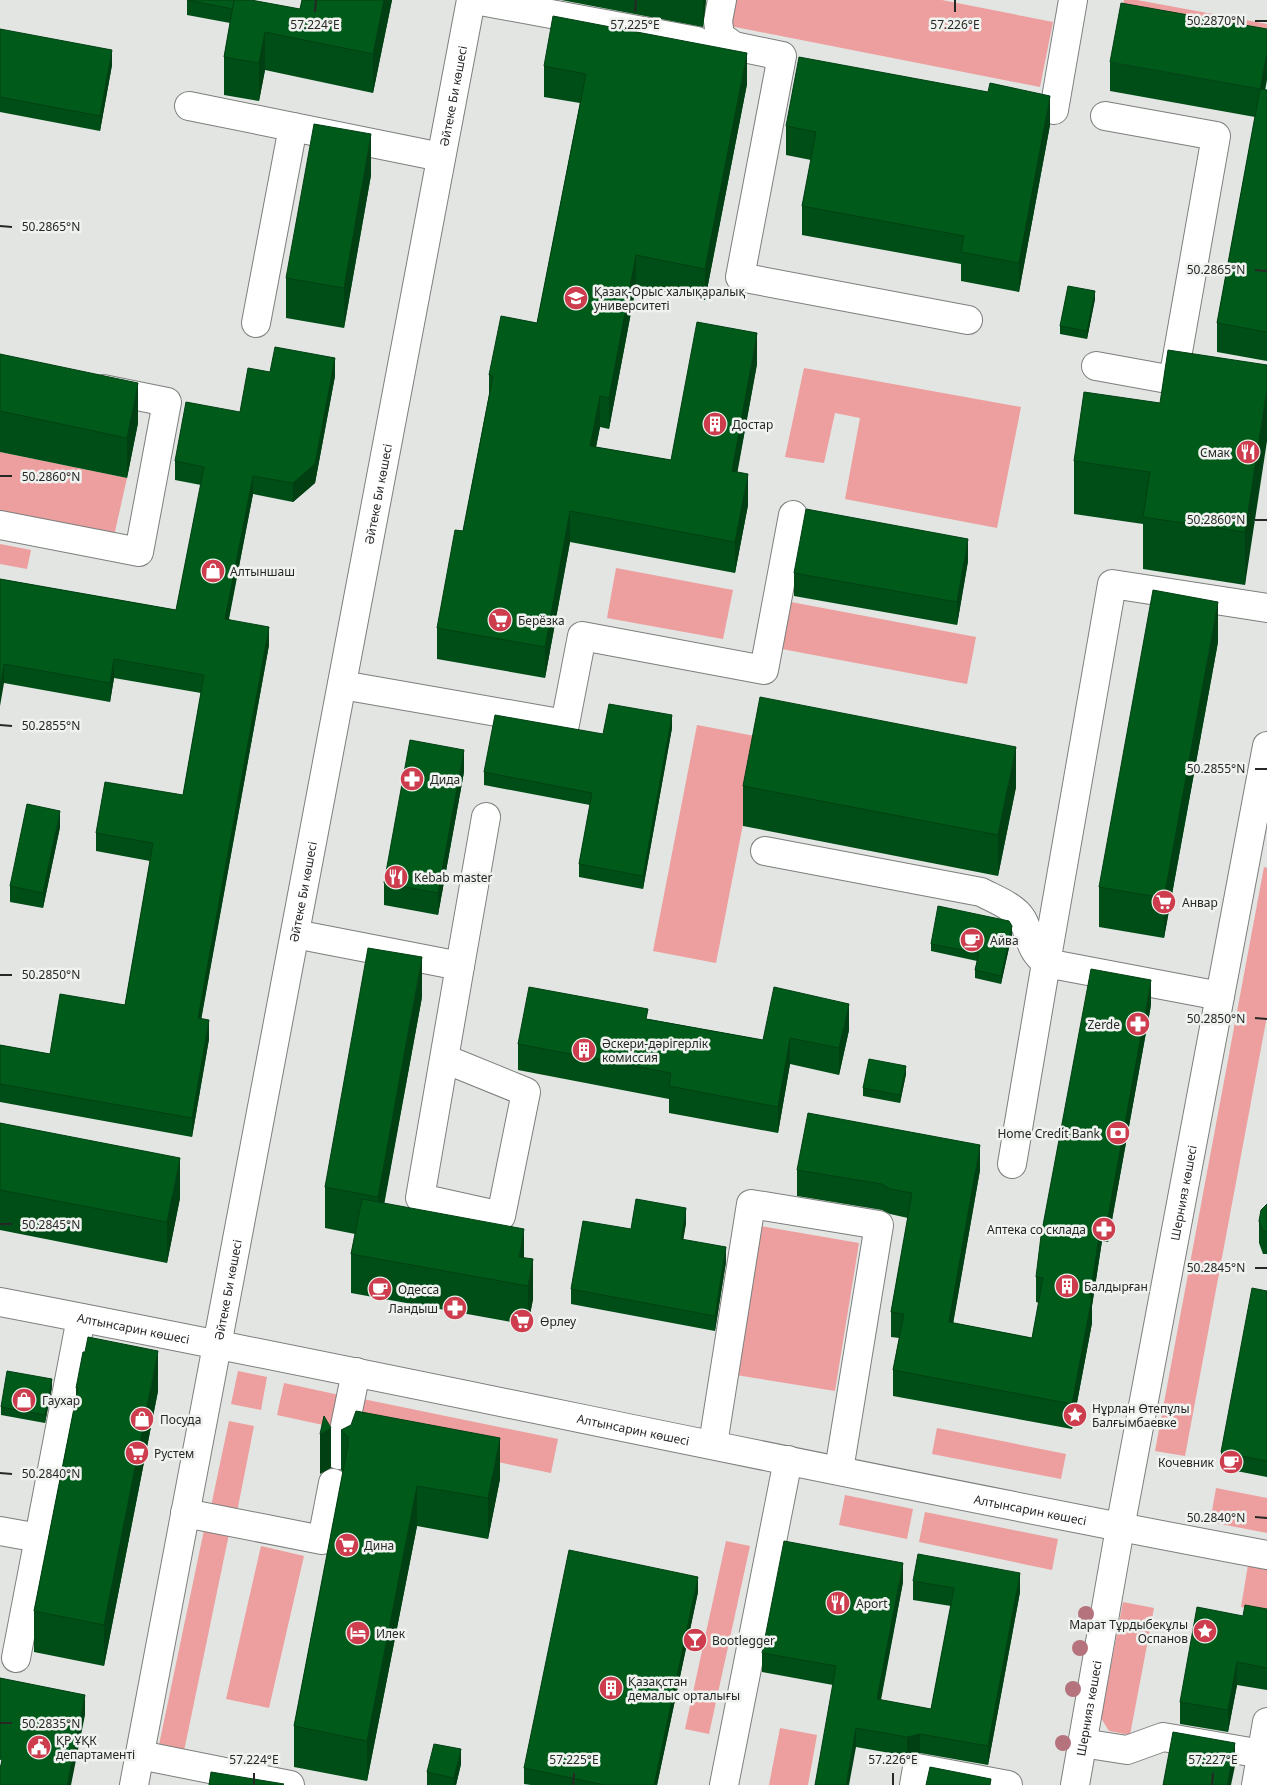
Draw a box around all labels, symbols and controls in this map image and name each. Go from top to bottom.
text: 50.2870°N [1187,12,1245,29]
text: 57.224°E [290,16,340,33]
text: 57.225°E [610,16,660,33]
text: 57.226°E [930,16,980,33]
street label: Әйтеке Би көшесі [435,44,471,148]
text: 50.2865°N [22,218,80,235]
text: 50.2865°N [1187,261,1245,278]
place label: Қазақ-Орыс халықаралық университеті [594,283,745,314]
school or university icon: Қазақ-Орыс халықаралық университеті [563,285,589,311]
building icon: Достар [702,411,728,437]
place label: Достар [732,416,773,433]
restaurant icon: Смак [1235,439,1261,465]
street label: Әйтеке Би көшесі [360,442,396,546]
place label: Смак [1200,444,1231,461]
text: 50.2860°N [22,468,80,485]
text: 50.2860°N [1187,511,1245,528]
shop icon: Алтыншаш [200,558,226,584]
place label: Алтыншаш [230,563,295,580]
supermarket icon: Берёзка [487,607,513,633]
place label: Берёзка [518,612,565,629]
text: 50.2855°N [22,717,80,734]
text: 50.2855°N [1187,760,1245,777]
pharmacy icon: Дида [399,766,425,792]
place label: Дида [430,771,460,788]
street label: Әйтеке Би көшесі [285,840,320,944]
restaurant icon: Kebab master [383,864,409,890]
place label: Kebab master [414,869,493,886]
supermarket icon: Анвар [1151,889,1177,915]
place label: Анвар [1182,894,1218,911]
cafe icon: Айва [959,927,985,953]
place label: Айва [990,932,1019,949]
text: 50.2850°N [22,966,80,983]
text: 50.2850°N [1187,1010,1245,1027]
pharmacy icon: Zerde [1125,1011,1151,1037]
place label: Zerde [1088,1016,1120,1033]
place label: Әскери-дәрігерлік комиссия [602,1035,709,1066]
building icon: Әскери-дәрігерлік комиссия [571,1037,597,1063]
bank icon: Home Credit Bank [1105,1120,1131,1146]
place label: Home Credit Bank [997,1125,1101,1142]
street label: Шернияз көшесі [1166,1144,1200,1242]
text: 50.2845°N [22,1216,80,1233]
pharmacy icon: Аптека со склада [1091,1216,1117,1242]
place label: Аптека со склада [987,1221,1086,1238]
street label: Әйтеке Би көшесі [210,1238,245,1341]
text: 50.2845°N [1187,1259,1245,1276]
building icon: Балдырған [1054,1273,1080,1299]
cafe icon: Одесса [367,1276,393,1302]
place label: Балдырған [1084,1278,1148,1295]
place label: Одесса [398,1281,439,1298]
pharmacy icon: Ландыш [442,1295,468,1321]
place label: Ландыш [388,1300,438,1317]
supermarket icon: Өрлеу [509,1308,535,1334]
street label: Алтынсарин көшесі [76,1309,191,1347]
place label: Өрлеу [540,1313,577,1330]
shop icon: Гаухар [11,1387,37,1413]
place label: Гаухар [42,1392,80,1409]
place label: Нұрлан Өтепұлы Балғымбаевке [1092,1400,1190,1431]
place icon: Нұрлан Өтепұлы Балғымбаевке [1062,1402,1088,1428]
shop icon: Посуда [129,1406,155,1432]
street label: Алтынсарин көшесі [576,1409,691,1449]
place label: Посуда [160,1411,201,1428]
supermarket icon: Рустем [124,1440,150,1466]
place label: Рустем [154,1445,194,1462]
cafe icon: Кочевник [1218,1449,1244,1475]
place label: Кочевник [1158,1454,1215,1471]
text: 50.2840°N [22,1465,80,1482]
street label: Алтынсарин көшесі [973,1490,1088,1529]
text: 50.2840°N [1187,1509,1245,1526]
supermarket icon: Дина [334,1532,360,1558]
place label: Дина [364,1537,394,1554]
restaurant icon: Aport [825,1590,851,1616]
place label: Aport [856,1595,888,1612]
place label: Марат Тұрдыбекұлы Оспанов [1069,1616,1188,1647]
place icon: Марат Тұрдыбекұлы Оспанов [1192,1618,1218,1644]
hotel icon: Илек [345,1620,371,1646]
place label: Илек [376,1625,406,1642]
bar icon: Bootlegger [682,1627,708,1653]
place label: Bootlegger [712,1632,775,1649]
street label: Шернияз көшесі [1072,1659,1105,1757]
place label: Қазақстан демалыс орталығы [628,1673,740,1704]
building icon: Қазақстан демалыс орталығы [598,1675,624,1701]
text: 50.2835°N [22,1715,80,1732]
place label: ҚР ҰҚК департаменті [56,1732,135,1763]
public building icon: ҚР ҰҚК департаменті [26,1734,52,1760]
text: 57.224°E [229,1751,279,1768]
text: 57.225°E [549,1751,599,1768]
text: 57.226°E [868,1751,918,1768]
text: 57.227°E [1188,1751,1238,1768]

